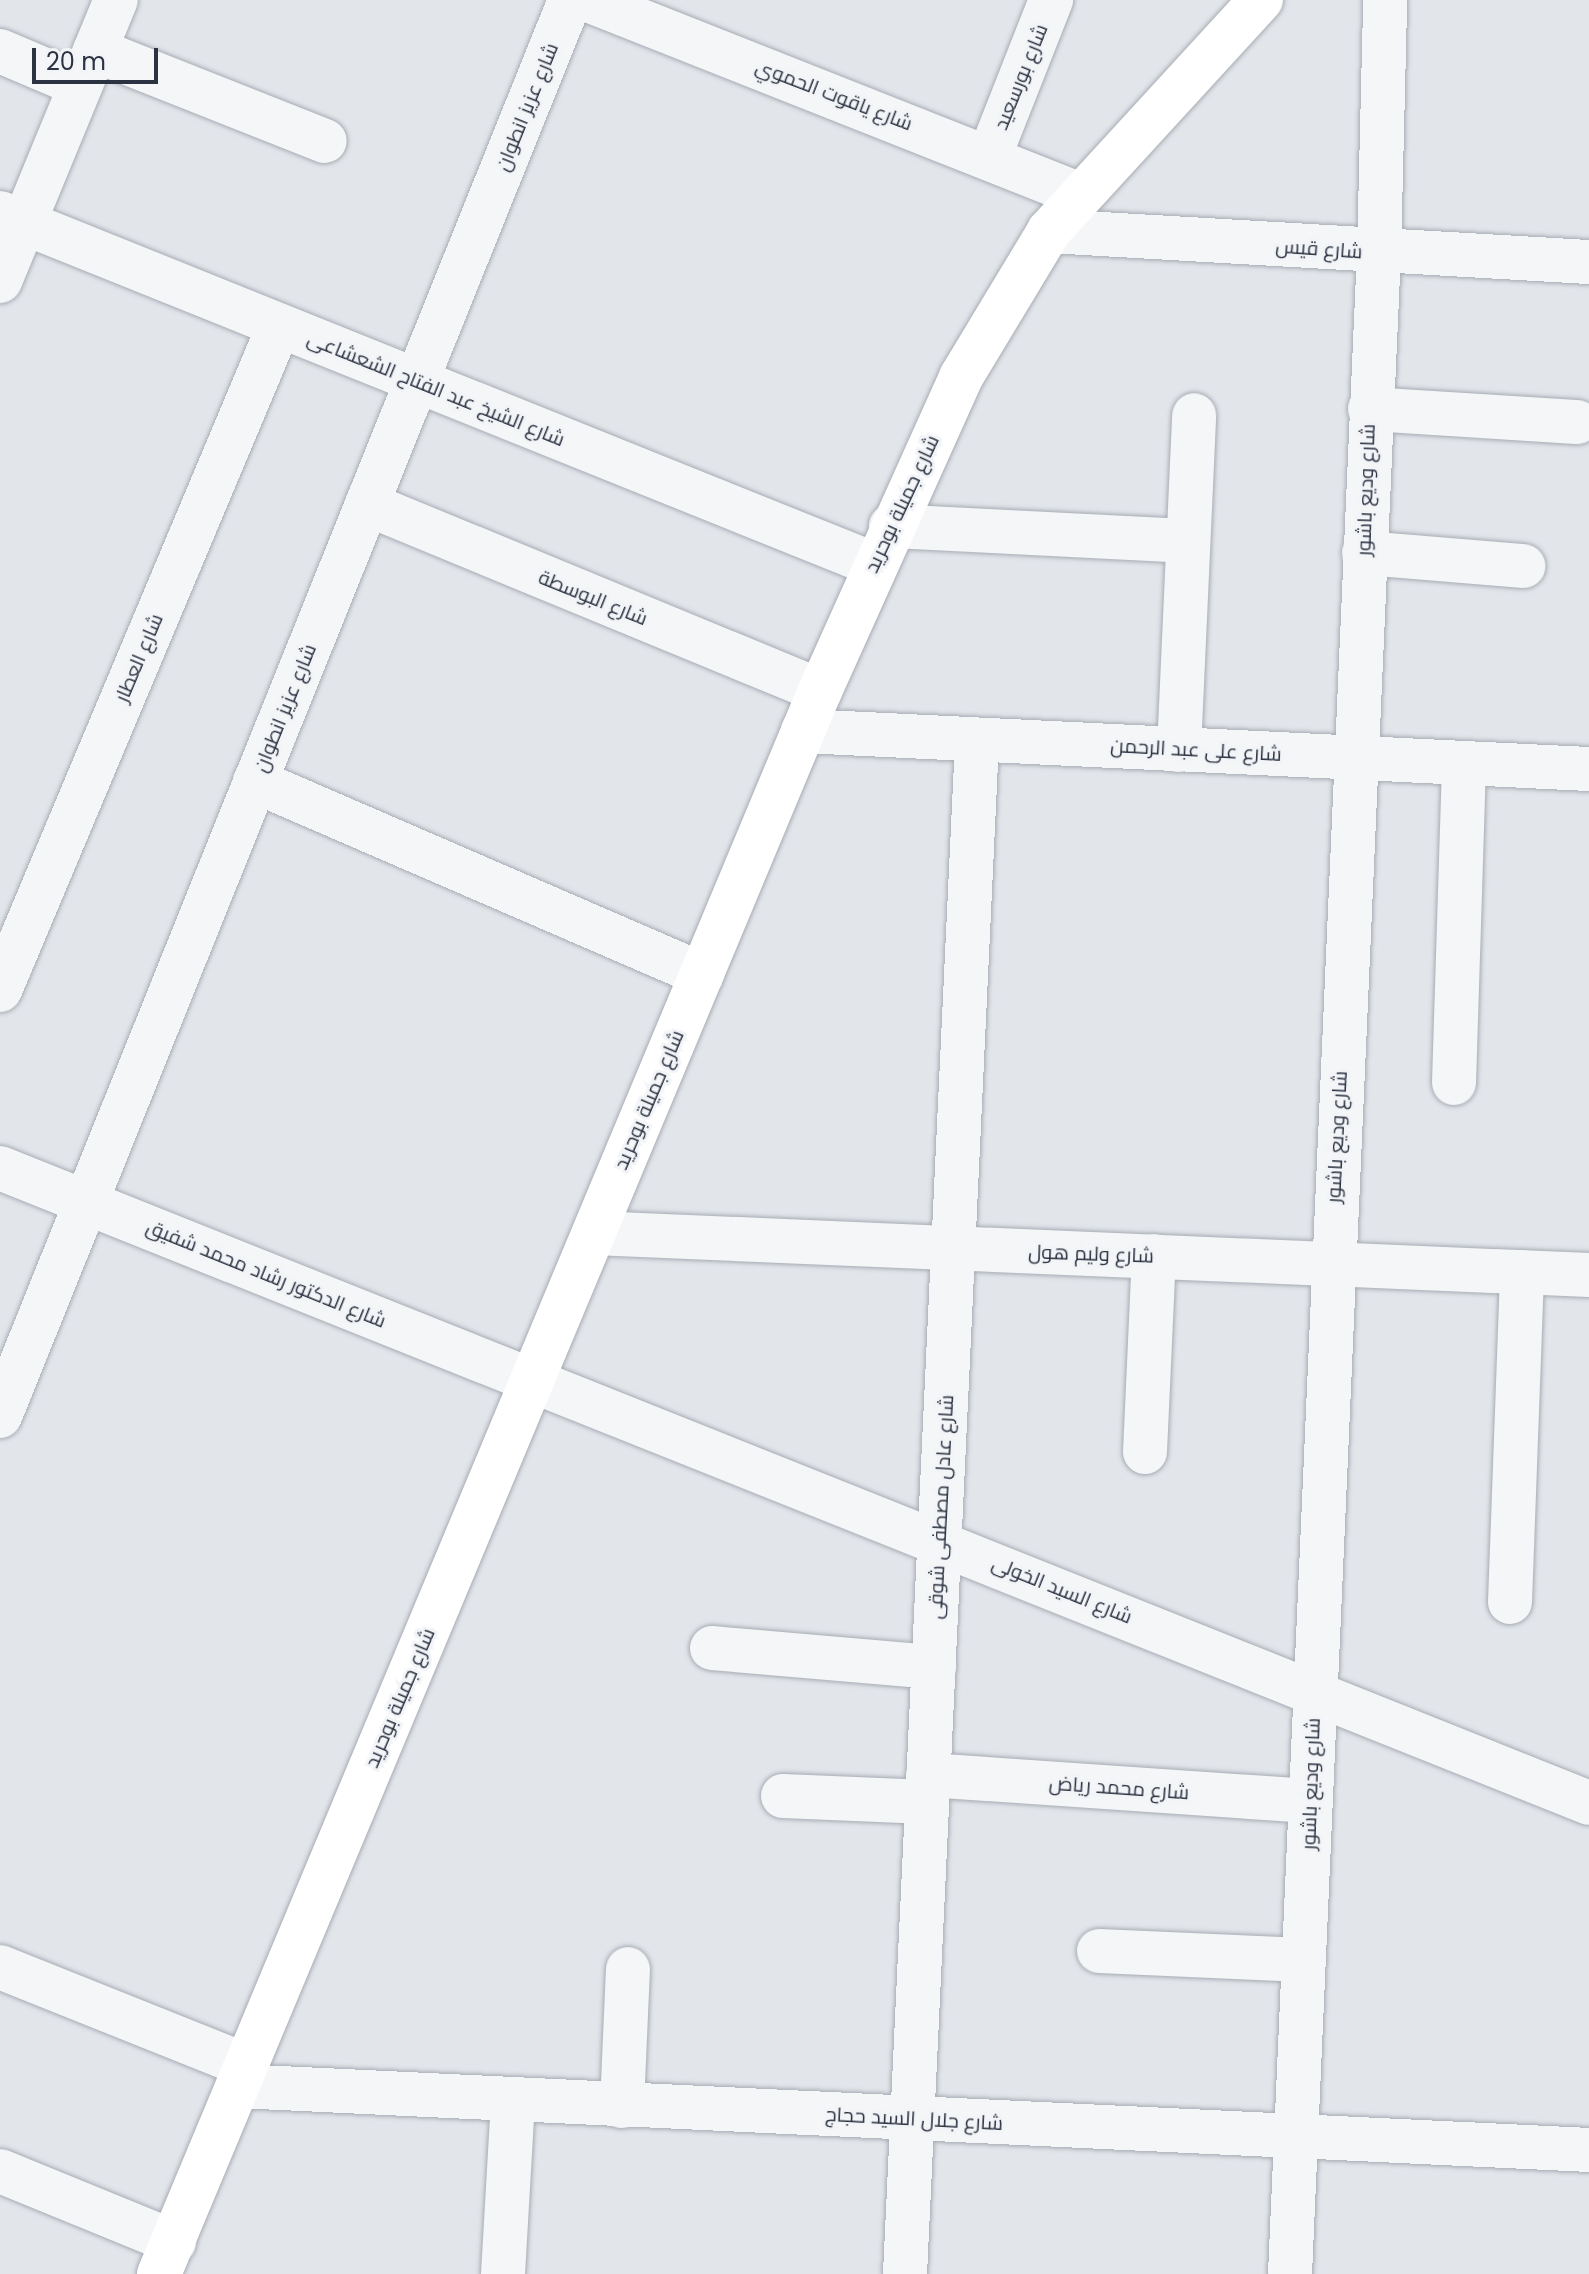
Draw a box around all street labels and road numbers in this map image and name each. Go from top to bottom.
street label: شارع بورسعيد [989,21,1053,133]
street label: شارع عزيز انطوان [490,39,564,175]
street label: شارع ياقوت الحموي [752,54,916,136]
street label: شارع قيس [1275,234,1363,264]
street label: شارع الشيخ عبد الفتاح الشعشاعى [304,326,568,452]
street label: شارع وديع باشور [1352,423,1380,557]
street label: شارع جميلة بوحريد [860,431,944,577]
street label: شارع البوسطة [535,565,651,631]
street label: شارع العطار [110,610,168,706]
street label: شارع عزيز انطوان [248,640,322,776]
street label: شارع على عبد الرحمن [1110,734,1282,766]
street label: شارع جميلة بوحريد [609,1027,689,1173]
street label: شارع وديع باشور [1322,1070,1352,1204]
street label: شارع الدكتور رشاد محمد شفيق [143,1215,389,1333]
street label: شارع وليم هول [1028,1240,1154,1268]
street label: شارع عادل مصطفى شوقى [923,1394,959,1620]
street label: شارع السيد الخولى [988,1551,1136,1629]
street label: شارع جميلة بوحريد [360,1625,440,1771]
street label: شارع وديع باشور [1297,1717,1325,1851]
street label: شارع محمد رياض [1048,1771,1190,1805]
street label: شارع جلال السيد حجاج [825,2102,1003,2136]

